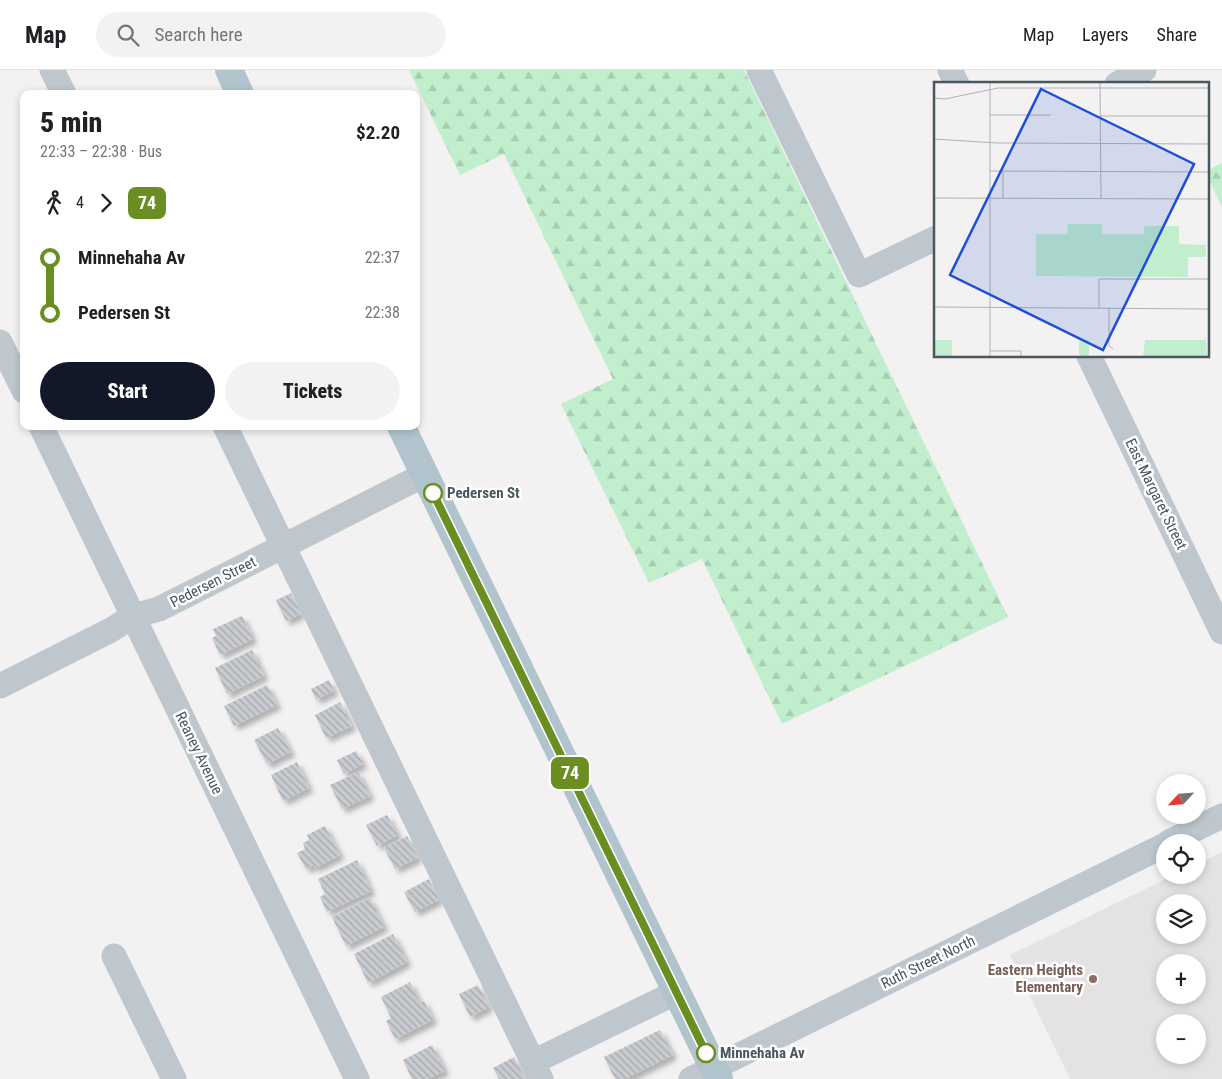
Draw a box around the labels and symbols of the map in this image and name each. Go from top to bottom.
inset map [934,82,1210,358]
street label: East Margaret Street [1121,436,1191,552]
marker: Pedersen St [423,483,443,503]
place label: Pedersen St [447,484,520,502]
street label: Pedersen Street [167,553,259,611]
street label: Reaney Avenue [171,709,227,797]
line badge: 74 [548,757,592,789]
north arrow [1156,774,1206,824]
street label: Ruth Street North [878,931,978,993]
place label: Eastern Heights Elementary [988,961,1083,996]
marker: Eastern Heights Elementary [1087,973,1099,985]
marker: Minnehaha Av [696,1043,716,1063]
place label: Minnehaha Av [720,1044,805,1062]

